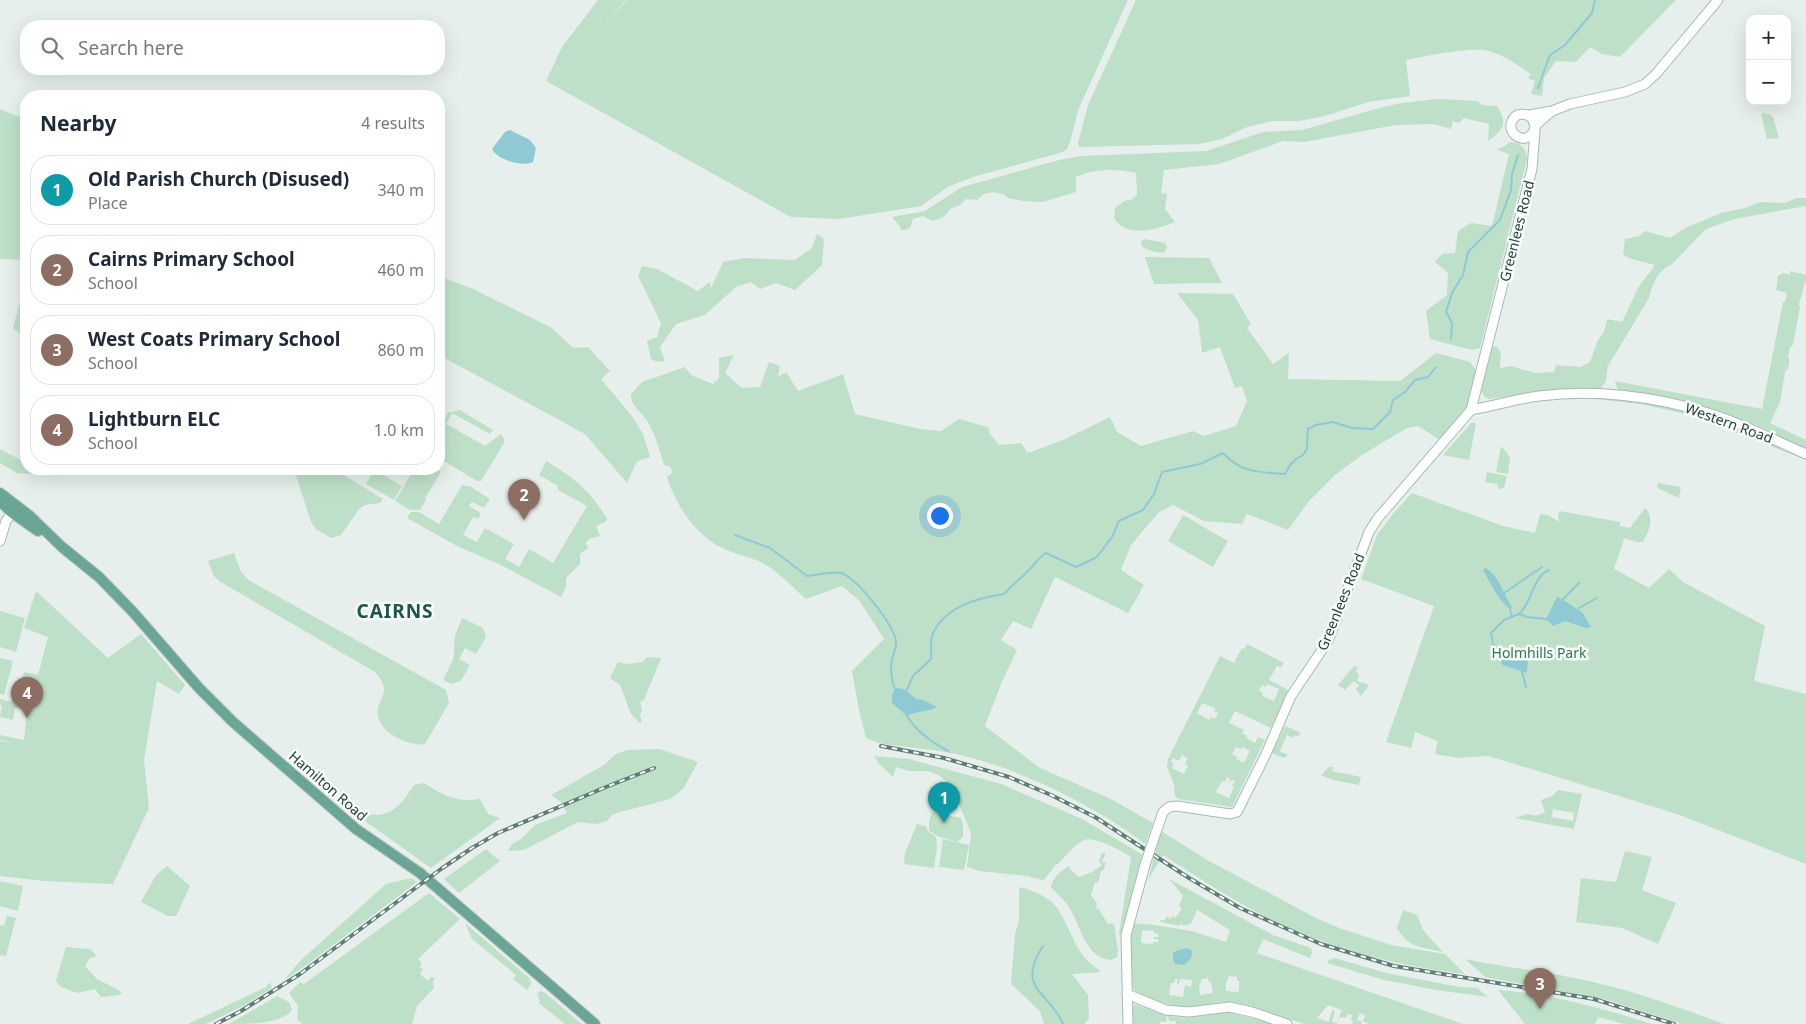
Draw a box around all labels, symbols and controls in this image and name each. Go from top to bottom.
map controls [1746,15,1791,105]
button: + [1746,15,1791,60]
search box [20,20,445,75]
icon: search [38,34,66,62]
text: Search here [78,35,184,61]
button: − [1746,60,1791,105]
text: Nearby [40,109,116,137]
text: 4 results [361,112,425,134]
text: Old Parish Church (Disused) [88,166,349,192]
street label: Greenlees Road [1495,178,1538,283]
text: 1 [52,179,62,201]
text: 340 m [377,179,424,201]
text: Place [88,192,128,214]
text: Cairns Primary School [88,246,295,272]
text: 2 [52,259,62,281]
text: 460 m [377,259,424,281]
text: School [88,272,138,294]
text: West Coats Primary School [88,326,340,352]
text: 3 [52,339,62,361]
text: 860 m [377,339,424,361]
text: School [88,352,138,374]
street label: Western Road [1683,398,1776,447]
text: Lightburn ELC [88,406,220,432]
text: 4 [52,419,62,441]
text: 1.0 km [374,419,424,441]
text: School [88,432,138,454]
pin: 2 [508,479,540,520]
your location [927,503,953,529]
street label: Greenlees Road [1312,550,1369,653]
district label: CAIRNS [356,598,434,624]
park label: Holmhills Park [1492,643,1587,662]
pin: 4 [11,677,43,718]
street label: Hamilton Road [285,746,372,825]
pin: 1 [928,782,960,823]
pin: 3 [1524,968,1556,1009]

